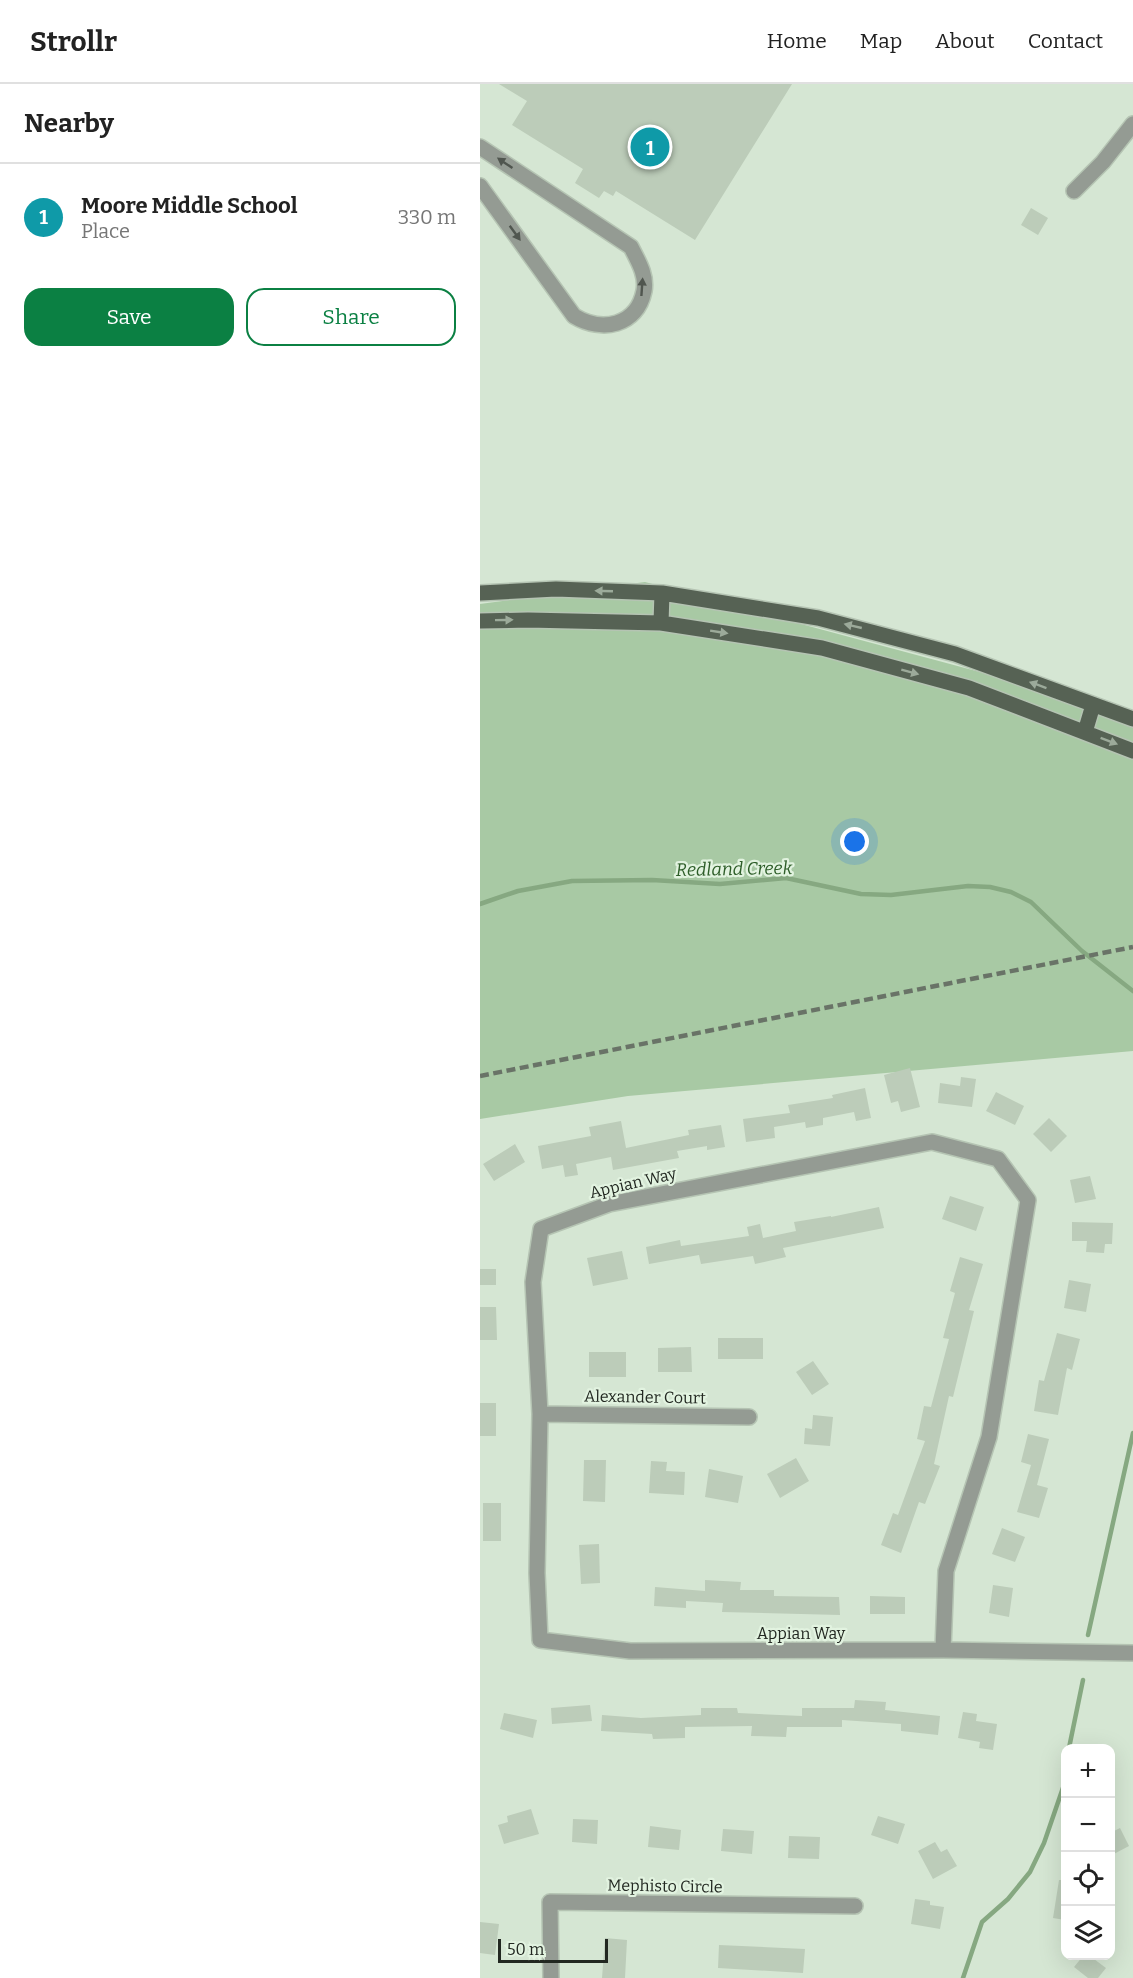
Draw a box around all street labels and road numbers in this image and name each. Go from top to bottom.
street label: Appian Way [588,1164,679,1202]
street label: Alexander Court [584,1386,706,1408]
street label: Appian Way [757,1624,846,1643]
street label: Mephisto Circle [607,1875,723,1897]

